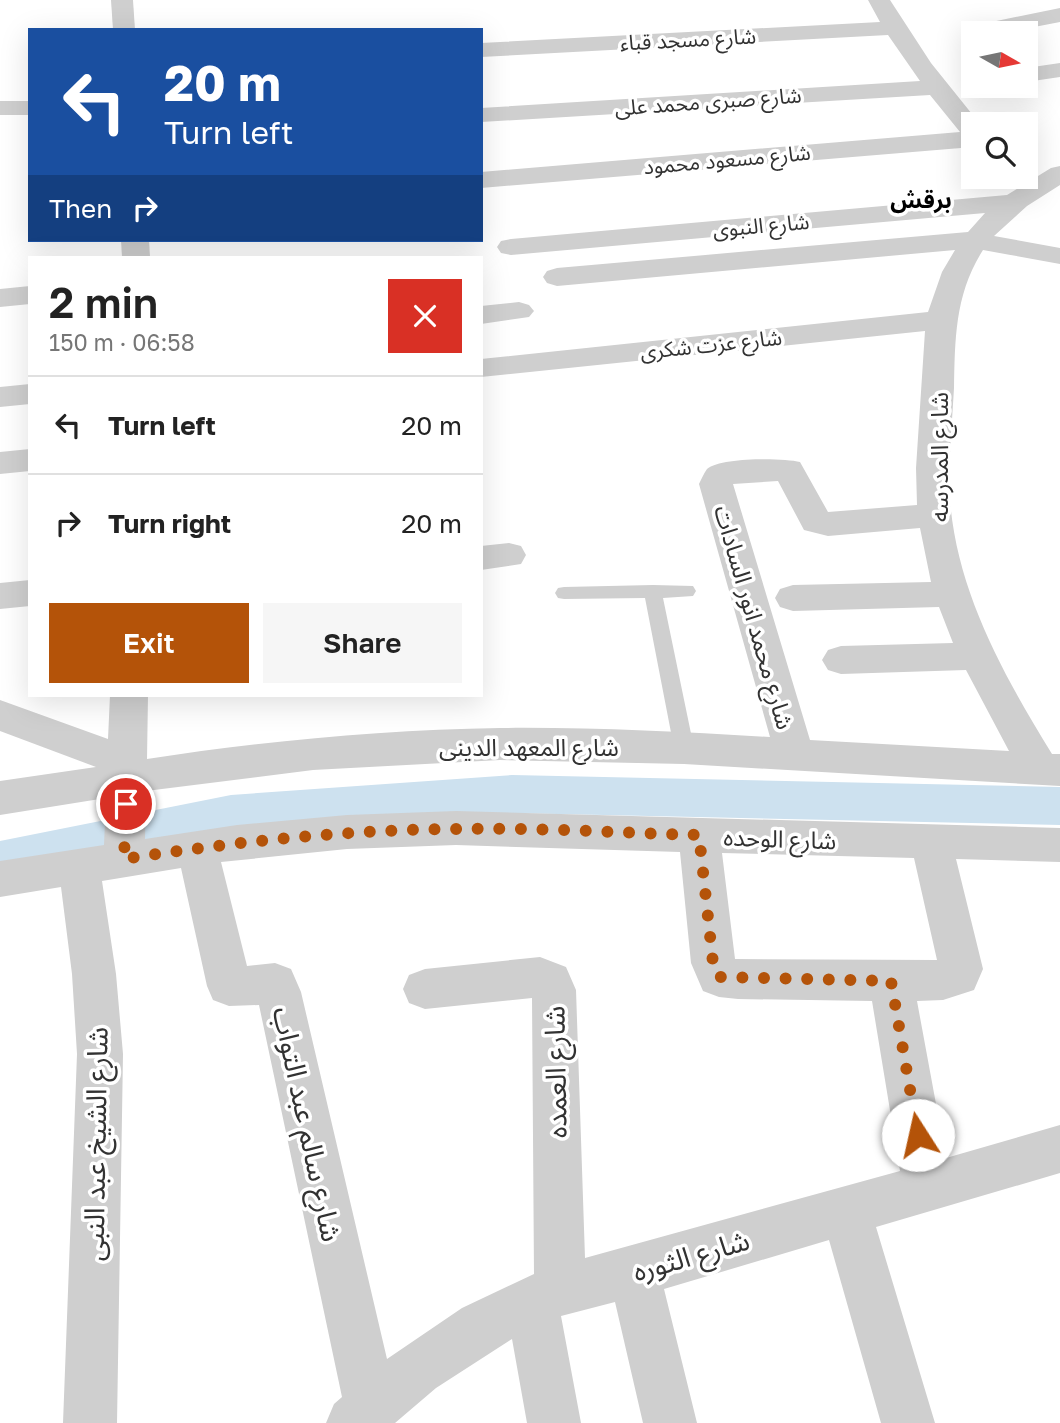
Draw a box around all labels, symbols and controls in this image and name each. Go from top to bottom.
north arrow [961,21,1038,98]
map controls [961,21,1038,189]
street label: شارع مسجد قباء [619,22,757,59]
text: 20 m [164,53,281,112]
icon: left [49,56,140,147]
street label: شارع صبرى محمد على [614,82,802,123]
button: search [961,112,1038,189]
text: Turn left [164,113,293,151]
street label: شارع مسعود محمود [642,139,812,182]
district label: برقش [890,185,952,214]
icon: right [126,189,164,227]
text: Then [49,193,112,224]
street label: شارع النبوى [712,208,811,245]
text: 2 min [49,277,158,327]
button: close [388,279,462,353]
street label: شارع عزت شكرى [639,324,784,367]
text: 150 m · 06:58 [49,328,195,356]
street label: شارع المدرسه [924,392,957,522]
icon: left [49,406,87,444]
text: Turn left [108,410,216,441]
text: 20 m [401,410,462,441]
street label: شارع محمد انور السادات [705,502,801,734]
icon: right [49,504,87,542]
text: Turn right [108,508,231,539]
text: 20 m [401,508,462,539]
button: Exit [49,603,249,683]
button: Share [263,603,462,683]
street label: شارع المعهد الدينى [439,732,619,765]
pin [96,774,156,834]
icon: arrive [107,785,145,823]
street label: شارع الوحده [723,822,837,858]
street label: شارع سالم عبد التواب [261,1004,349,1246]
street label: شارع العمده [537,1005,578,1139]
street label: شارع الشيخ عبد النبى [76,1027,119,1261]
position arrow [881,1098,955,1172]
street label: شارع الثوره [629,1223,754,1292]

